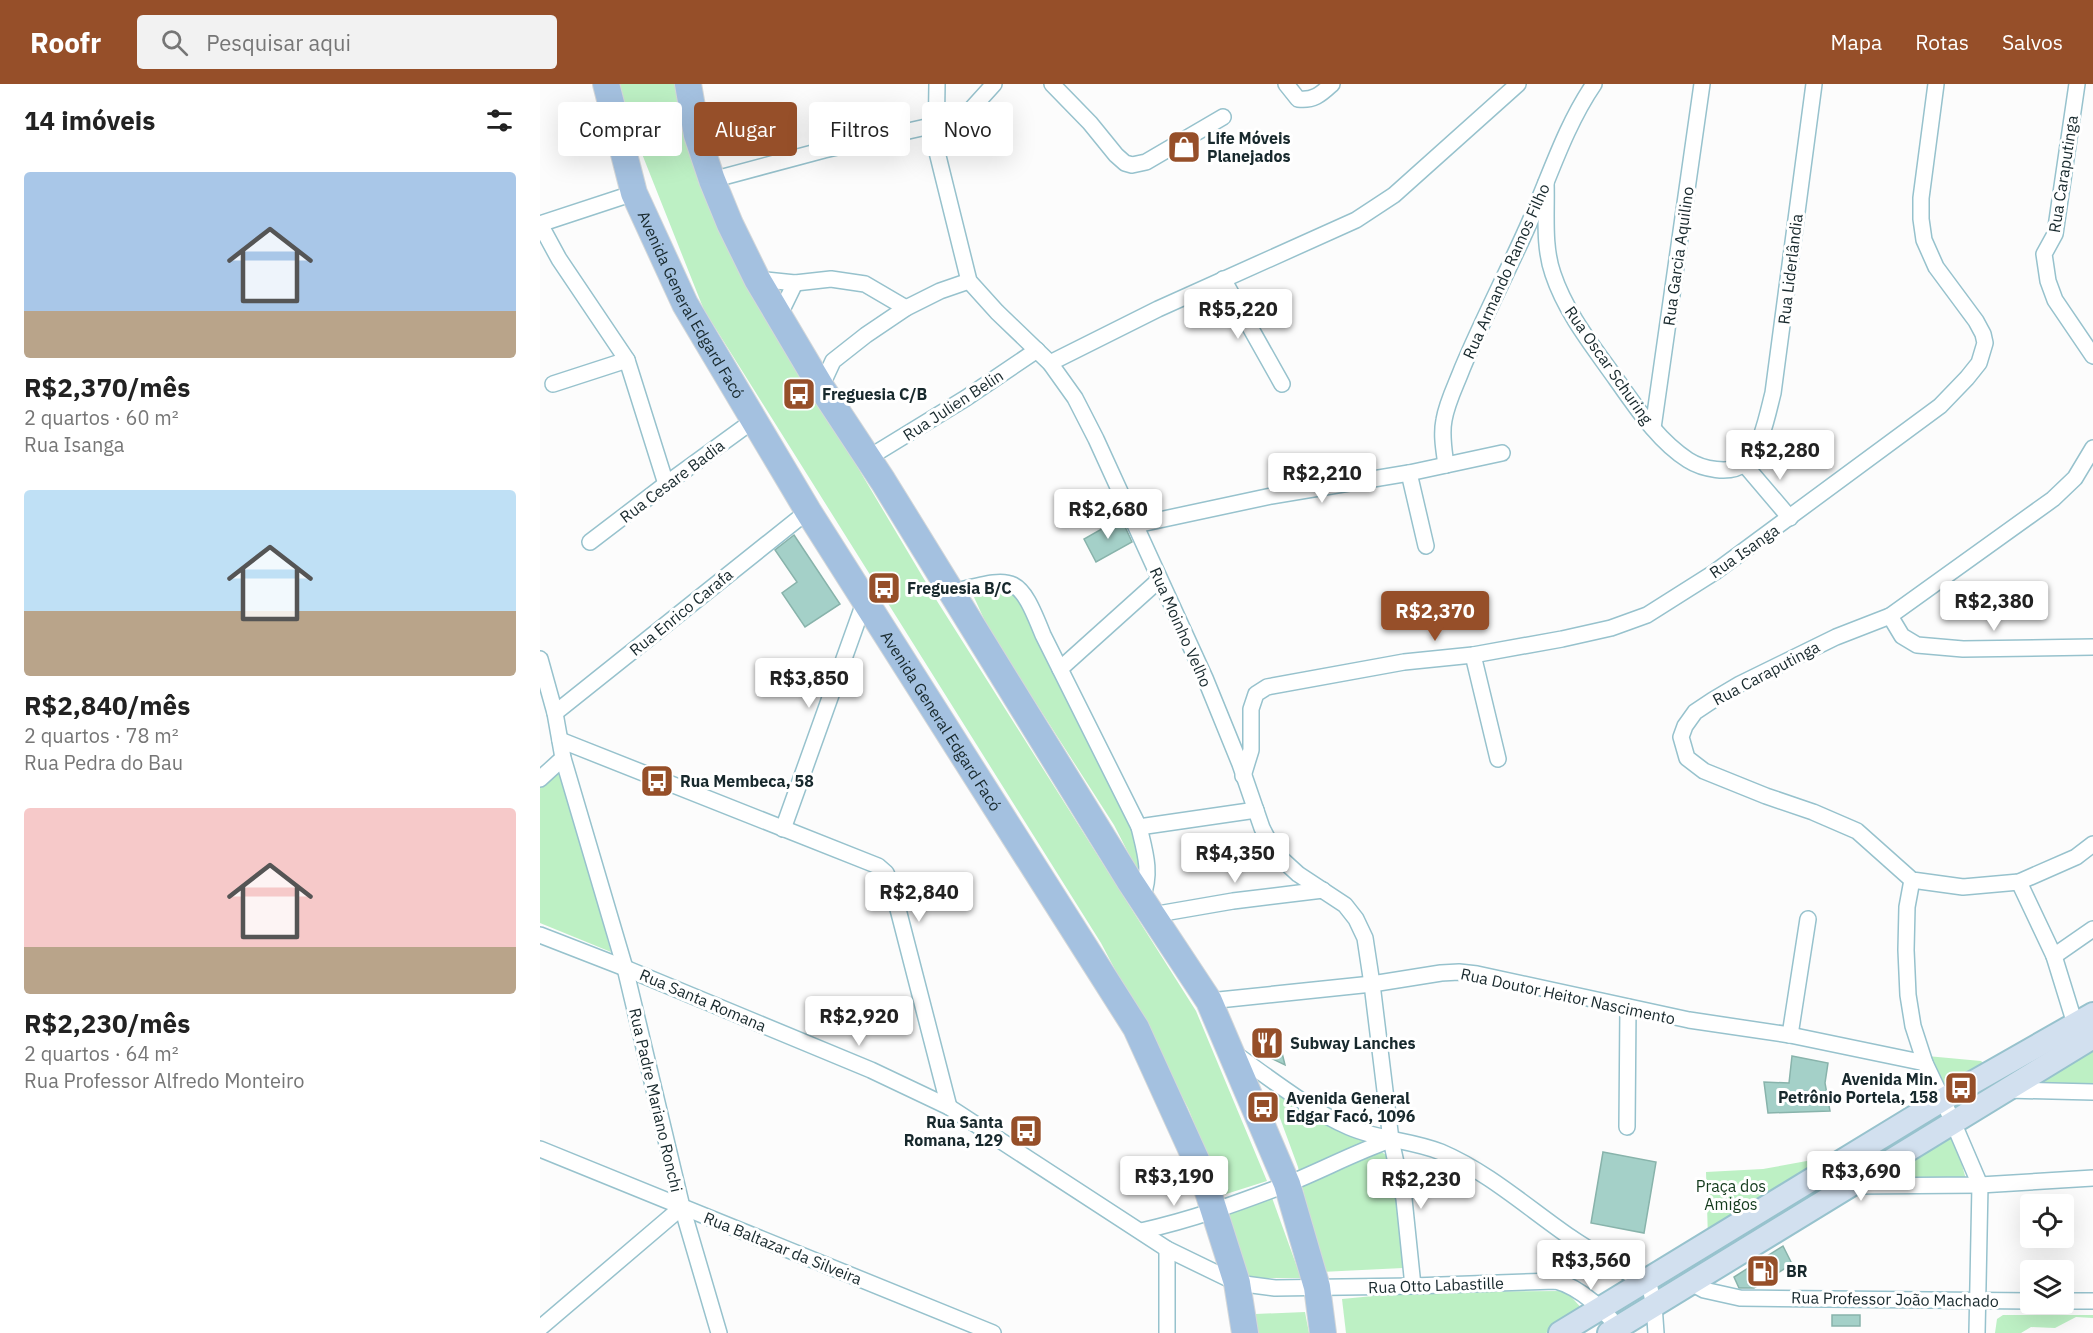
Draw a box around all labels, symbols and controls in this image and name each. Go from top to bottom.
search box [137,15,557,69]
text: Roofr [30,24,101,61]
icon: search [158,26,191,59]
text: Pesquisar aqui [206,28,351,57]
text: Mapa [1831,28,1882,56]
text: Rotas [1915,28,1969,56]
text: Salvos [2002,28,2063,56]
chip: Comprar [558,102,682,156]
chip: Alugar [694,102,797,156]
chip: Filtros [809,102,910,156]
chip: Novo [922,102,1013,156]
text: 14 imóveis [24,103,155,137]
icon: filters [483,104,516,137]
street label: Rua Caraputinga [2044,113,2082,234]
place label: Life Móveis Planejados [1207,128,1291,166]
shop icon: Life Móveis Planejados [1166,129,1202,165]
street label: Rua Armando Ramos Filho [1458,180,1554,362]
street label: Rua Garcia Aquilino [1658,185,1698,327]
street label: Avenida General Edgard Facó [634,208,749,402]
icon: home [216,211,324,319]
street label: Rua Liderlândia [1773,212,1807,326]
pin: R$5,220 [1183,289,1293,340]
text: R$5,220 [1198,295,1278,322]
street label: Rua Oscar Schuring [1561,302,1658,429]
street label: Rua Julien Belin [899,365,1007,445]
text: R$2,370/mês [24,370,190,404]
bus stop icon: Freguesia C/B [781,376,817,412]
place label: Freguesia C/B [822,384,928,404]
text: 2 quartos · 60 m² [24,404,179,431]
pin: R$2,280 [1725,430,1835,481]
text: Rua Isanga [24,431,125,458]
street label: Rua Cesare Badia [616,435,729,527]
text: R$2,280 [1740,436,1820,463]
pin: R$2,210 [1267,453,1377,504]
text: R$2,210 [1282,459,1362,486]
pin: R$2,680 [1053,489,1163,540]
text: R$2,680 [1068,495,1148,522]
street label: Rua Isanga [1705,519,1783,582]
icon: home [216,529,324,637]
street label: Rua Enrico Carafa [625,564,737,660]
street label: Rua Moinho Velho [1146,564,1216,690]
bus stop icon: Freguesia B/C [866,570,902,606]
place label: Freguesia B/C [907,578,1012,598]
pin: R$2,380 [1939,581,2049,632]
text: R$2,380 [1954,587,2034,614]
pin: R$2,370 [1380,591,1490,642]
text: R$2,370 [1395,597,1475,624]
street label: Avenida General Edgard Facó [877,627,1006,815]
street label: Rua Caraputinga [1709,636,1823,710]
pin: R$3,850 [754,658,864,709]
text: R$3,850 [769,664,849,691]
text: R$2,840/mês [24,688,190,722]
text: 2 quartos · 78 m² [24,722,179,749]
text: Rua Pedra do Bau [24,749,183,776]
bus stop icon: Rua Membeca, 58 [639,763,675,799]
place label: Rua Membeca, 58 [680,771,814,791]
pin: R$4,350 [1180,833,1290,884]
text: R$4,350 [1195,839,1275,866]
icon: home [216,847,324,955]
pin: R$2,840 [864,872,974,923]
text: R$2,840 [879,878,959,905]
street label: Rua Doutor Heitor Nascimento [1459,963,1677,1029]
street label: Rua Santa Romana [637,964,770,1036]
pin: R$2,920 [804,996,914,1047]
text: R$2,920 [819,1002,899,1029]
text: R$2,230/mês [24,1006,190,1040]
street label: Rua Padre Mariano Ronchi [625,1006,687,1194]
restaurant icon: Subway Lanches [1249,1025,1285,1061]
place label: Subway Lanches [1290,1033,1416,1053]
text: 2 quartos · 64 m² [24,1040,179,1067]
text: Rua Professor Alfredo Monteiro [24,1067,304,1094]
place label: Avenida Min. Petrônio Portela, 158 [1778,1069,1938,1107]
bus stop icon: Avenida Min. Petrônio Portela, 158 [1943,1070,1979,1106]
place label: Avenida General Edgar Facó, 1096 [1286,1088,1416,1126]
bus stop icon: Avenida General Edgar Facó, 1096 [1245,1089,1281,1125]
place label: Rua Santa Romana, 129 [904,1112,1003,1150]
bus stop icon: Rua Santa Romana, 129 [1008,1113,1044,1149]
pin: R$3,690 [1806,1151,1916,1202]
pin: R$3,190 [1119,1156,1229,1207]
text: R$3,690 [1821,1157,1901,1184]
pin: R$2,230 [1366,1159,1476,1210]
text: R$3,190 [1134,1162,1214,1189]
text: R$2,230 [1381,1165,1461,1192]
park label: Praça dos Amigos [1696,1176,1766,1214]
map controls [2020,1194,2074,1314]
button: locate [2020,1194,2074,1248]
street label: Rua Baltazar da Silveira [701,1207,865,1289]
pin: R$3,560 [1536,1240,1646,1291]
text: R$3,560 [1551,1246,1631,1273]
fuel station icon: BR [1745,1253,1781,1289]
button: layers [2020,1260,2074,1314]
place label: BR [1786,1261,1808,1281]
street label: Rua Otto Labastille [1368,1273,1504,1297]
street label: Rua Professor João Machado [1791,1287,1999,1311]

